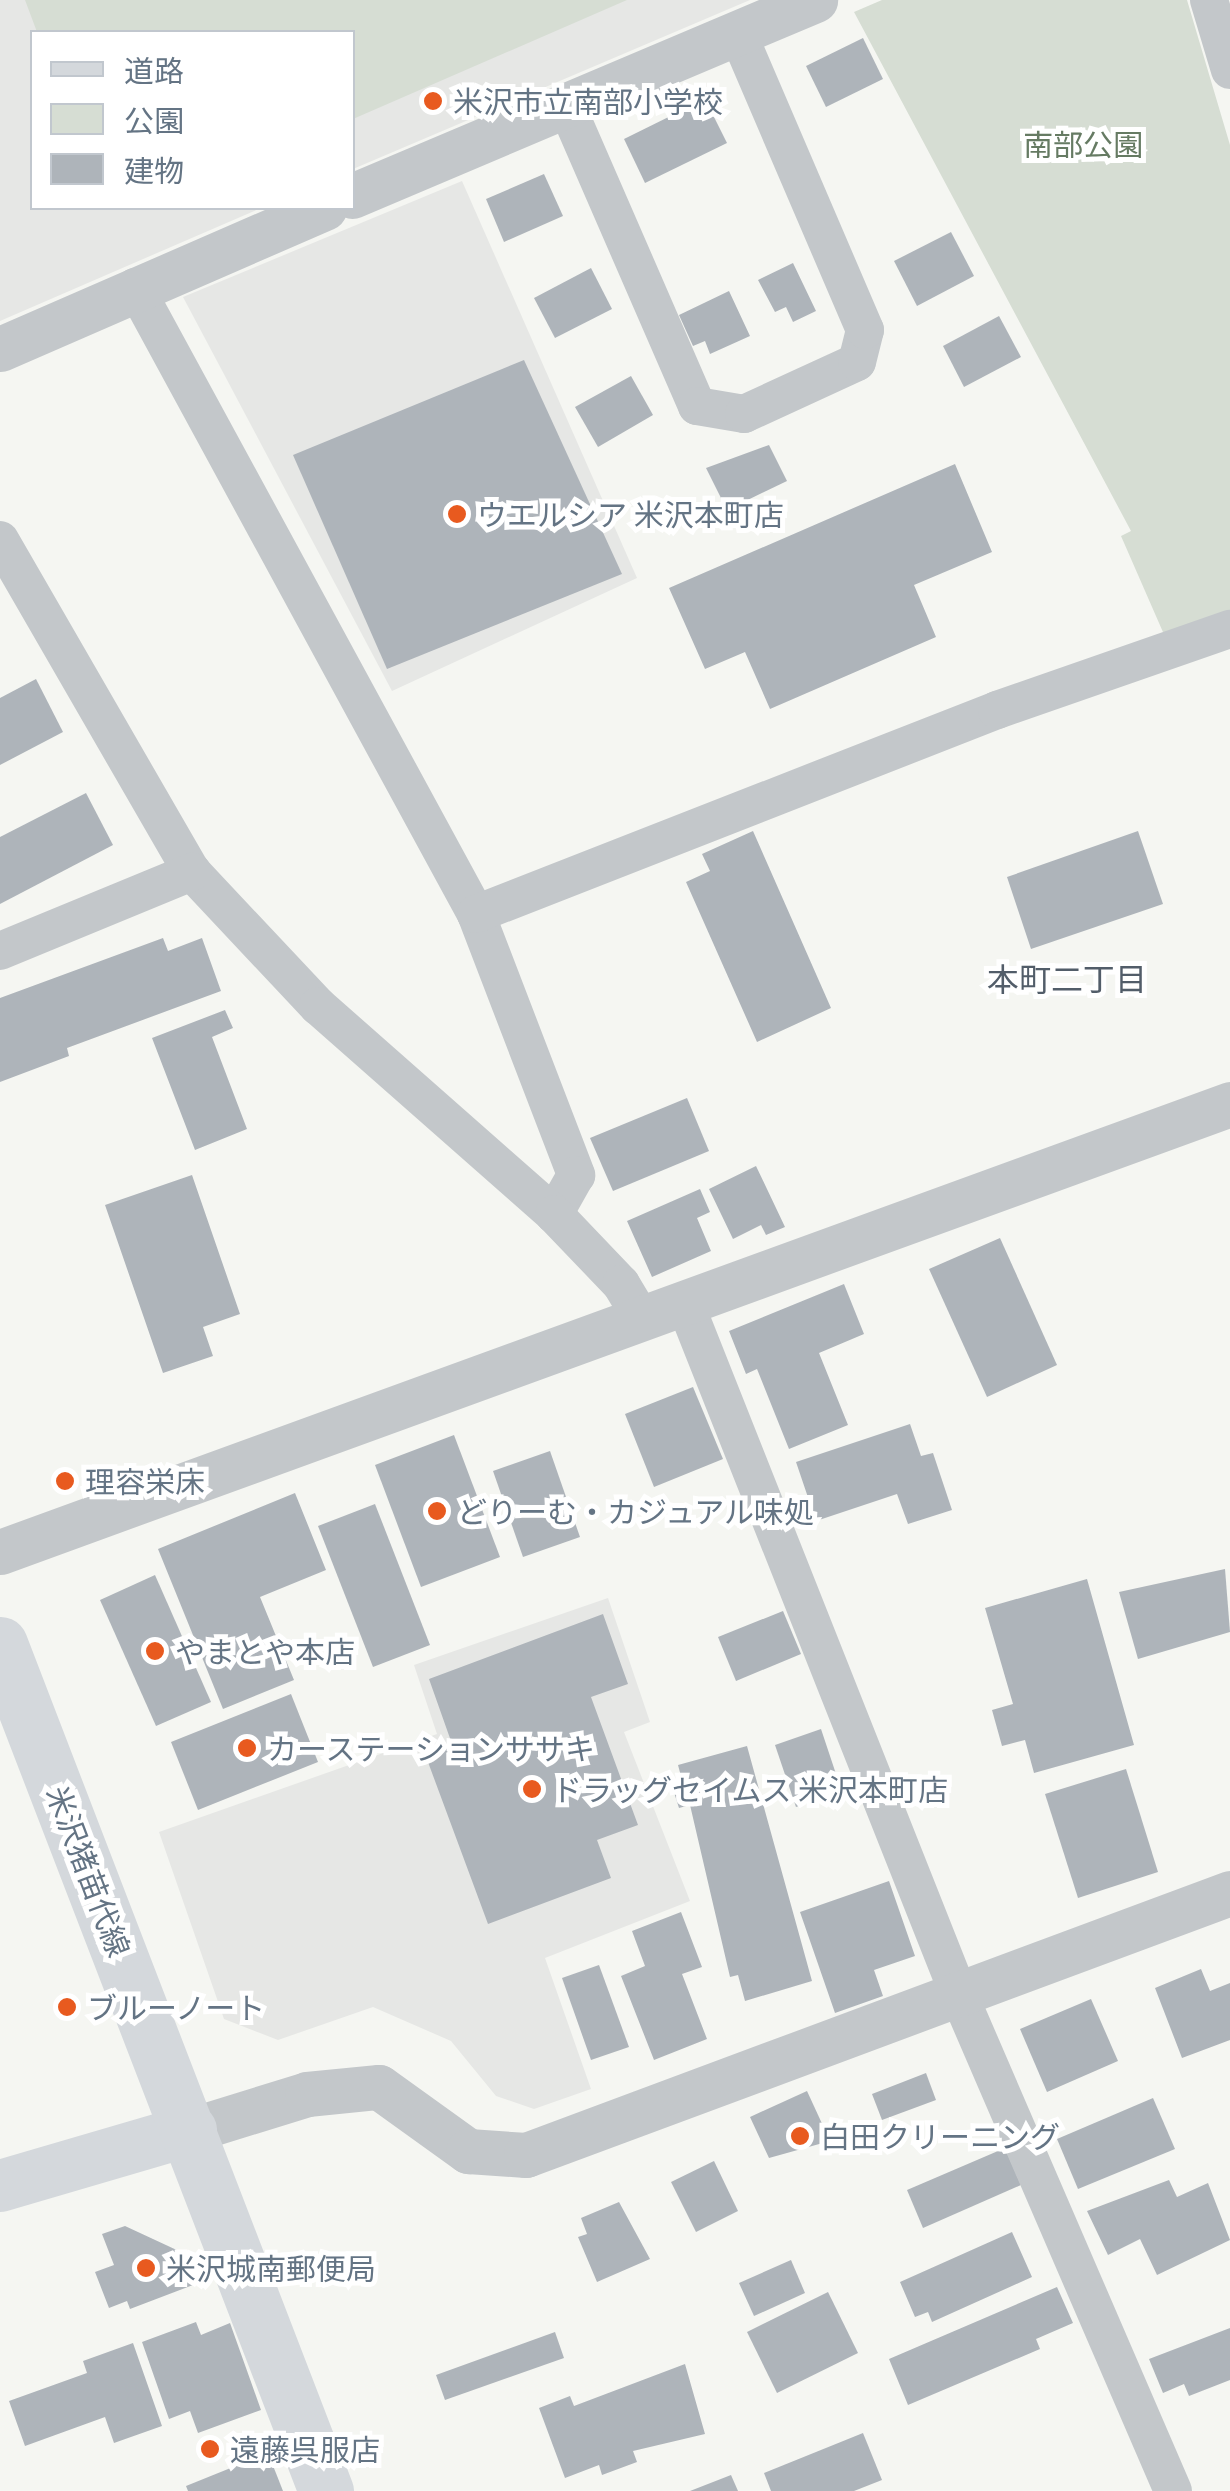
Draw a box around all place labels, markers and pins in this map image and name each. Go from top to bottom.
place label: 米沢市立南部小学校 [453,83,723,119]
marker: 米沢市立南部小学校 [422,90,444,112]
place label: ウエルシア 米沢本町店 [477,496,784,532]
marker: ウエルシア 米沢本町店 [446,503,468,525]
place label: 理容栄床 [85,1463,205,1499]
marker: 理容栄床 [54,1470,76,1492]
place label: どりーむ・カジュアル味処 [457,1493,817,1529]
marker: どりーむ・カジュアル味処 [426,1500,448,1522]
place label: やまとや本店 [175,1633,355,1669]
marker: やまとや本店 [144,1640,166,1662]
place label: カーステーションササキ [267,1730,597,1766]
marker: カーステーションササキ [236,1737,258,1759]
place label: ドラッグセイムス 米沢本町店 [552,1771,949,1807]
marker: ドラッグセイムス 米沢本町店 [521,1778,543,1800]
place label: ブルーノート [87,1989,267,2025]
marker: ブルーノート [56,1996,78,2018]
place label: 白田クリーニング [820,2118,1060,2154]
marker: 白田クリーニング [789,2125,811,2147]
place label: 米沢城南郵便局 [166,2250,376,2286]
marker: 米沢城南郵便局 [135,2257,157,2279]
place label: 遠藤呉服店 [230,2431,380,2467]
marker: 遠藤呉服店 [199,2438,221,2460]

